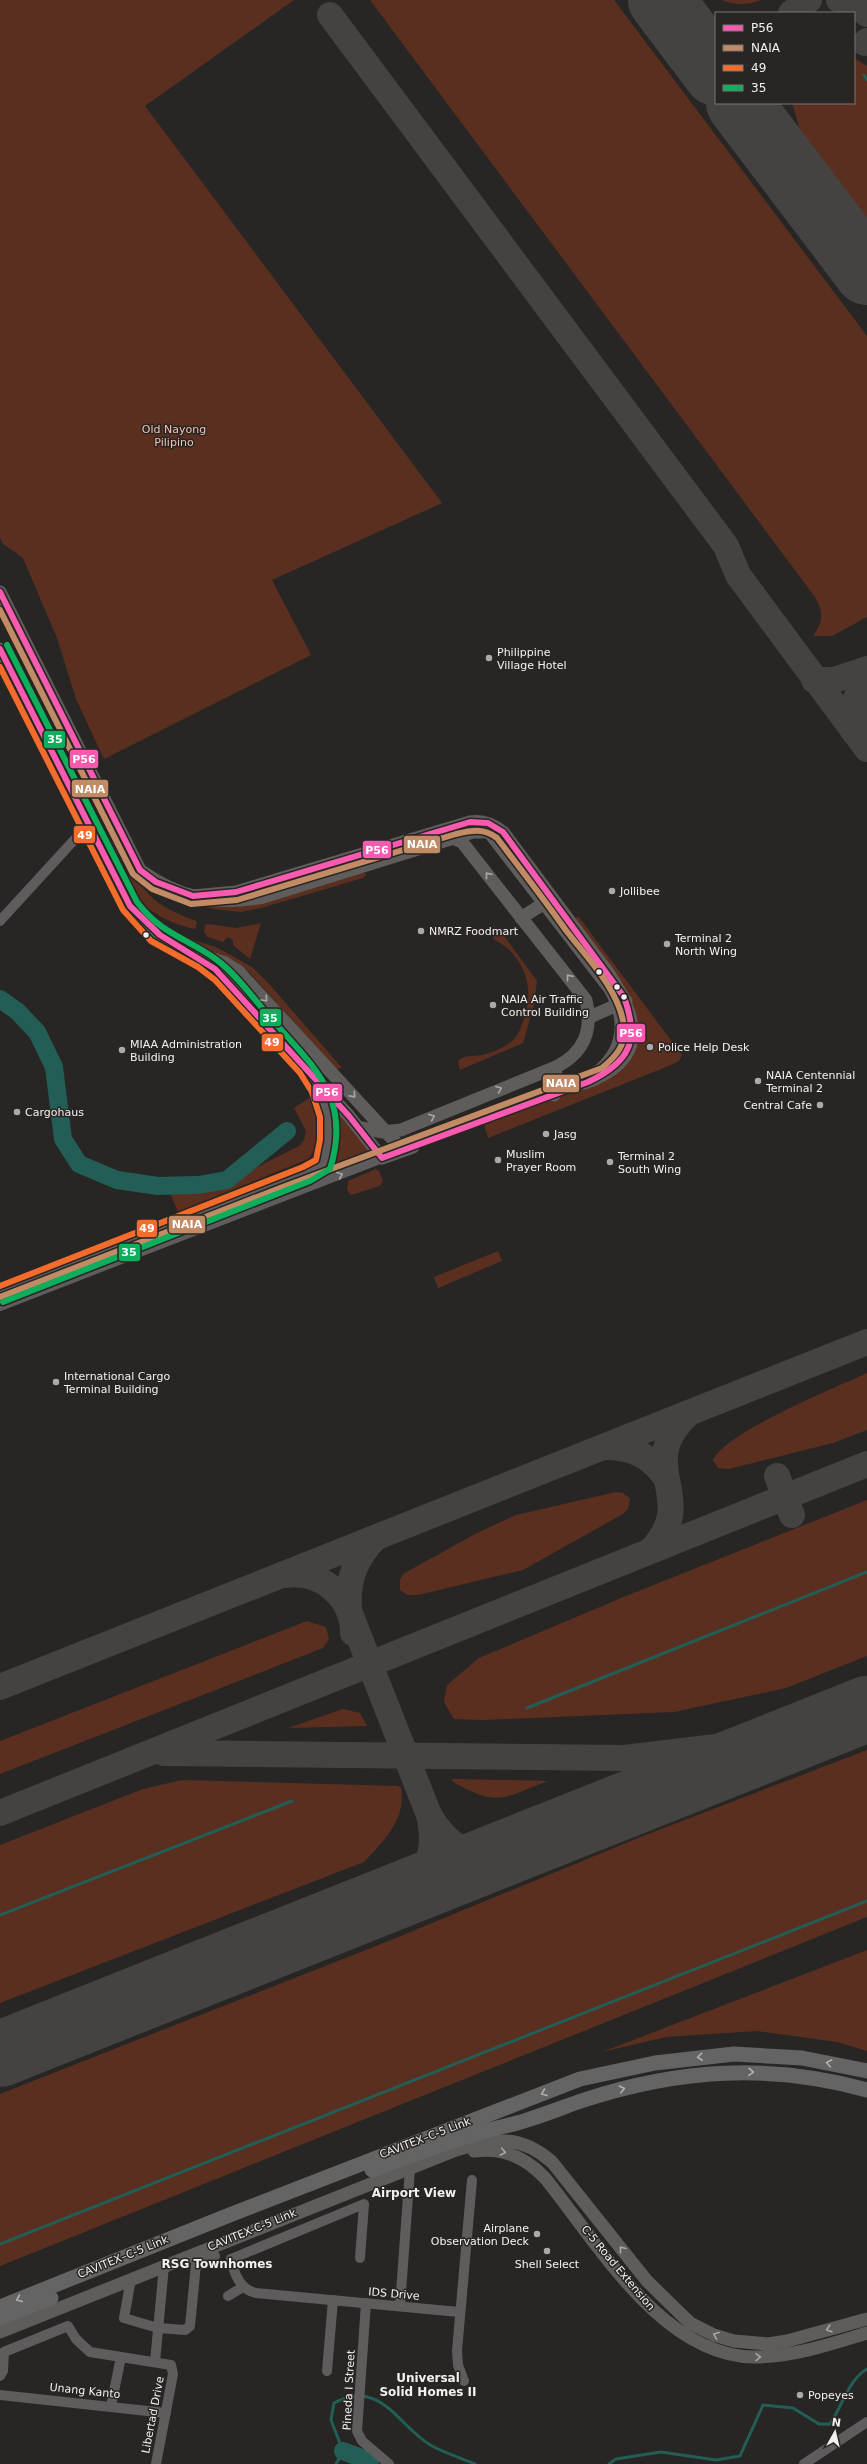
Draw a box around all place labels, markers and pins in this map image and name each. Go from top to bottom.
place label: Philippine Village Hotel [497,646,567,672]
marker: Philippine Village Hotel [484,653,494,663]
place label: Jollibee [619,885,660,898]
marker: Jollibee [607,886,617,896]
place label: NMRZ Foodmart [429,925,519,938]
marker: NMRZ Foodmart [416,926,426,936]
unlabelled marker [141,930,151,940]
place label: Terminal 2 North Wing [674,932,737,958]
marker: Terminal 2 North Wing [662,939,672,949]
unlabelled marker [594,967,604,977]
unlabelled marker [612,982,622,992]
unlabelled marker [619,992,629,1002]
place label: NAIA Air Traffic Control Building [501,993,589,1019]
marker: NAIA Air Traffic Control Building [488,1000,498,1010]
place label: MIAA Administration Building [130,1038,242,1064]
place label: Police Help Desk [658,1041,750,1054]
marker: Police Help Desk [645,1042,655,1052]
marker: MIAA Administration Building [117,1045,127,1055]
place label: NAIA Centennial Terminal 2 [765,1069,855,1095]
marker: NAIA Centennial Terminal 2 [753,1076,763,1086]
place label: Central Cafe [743,1099,812,1112]
marker: Central Cafe [815,1100,825,1110]
place label: Cargohaus [25,1106,84,1119]
marker: Cargohaus [12,1107,22,1117]
place label: Jasg [553,1128,577,1141]
marker: Jasg [541,1129,551,1139]
place label: Muslim Prayer Room [506,1148,576,1174]
place label: Terminal 2 South Wing [617,1150,681,1176]
marker: Muslim Prayer Room [493,1155,503,1165]
marker: Terminal 2 South Wing [605,1157,615,1167]
place label: International Cargo Terminal Building [63,1370,170,1396]
marker: International Cargo Terminal Building [51,1377,61,1387]
place label: Airplane Observation Deck [431,2222,530,2248]
marker: Airplane Observation Deck [532,2229,542,2239]
marker: Shell Select [542,2246,552,2256]
place label: Shell Select [515,2258,580,2271]
place label: Popeyes [808,2389,854,2402]
marker: Popeyes [795,2390,805,2400]

